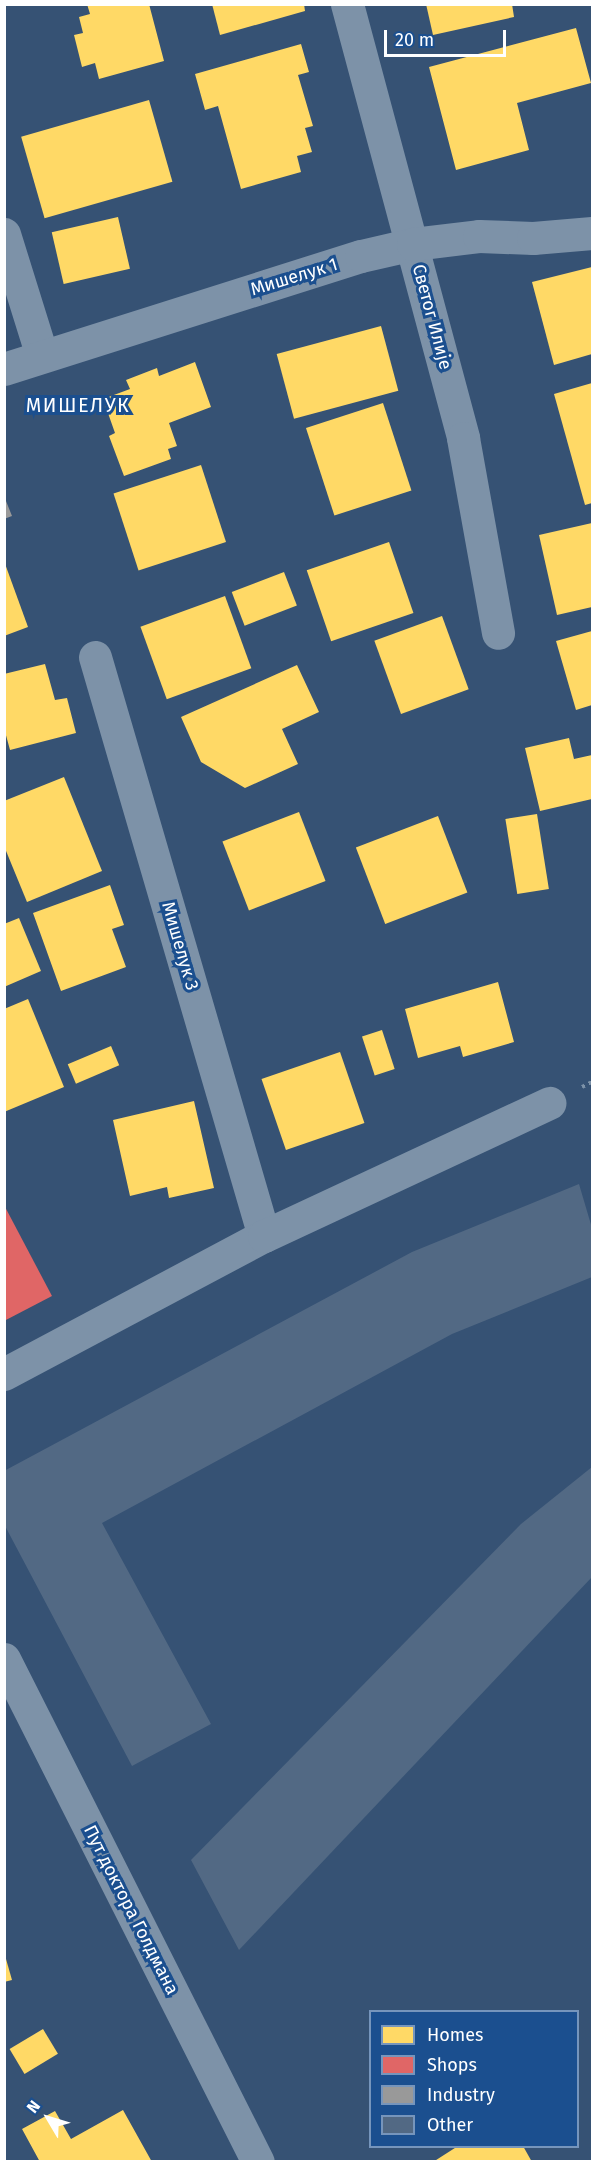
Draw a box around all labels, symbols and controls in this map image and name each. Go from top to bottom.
scale bar [387,18,508,56]
text: 20 m [395,29,434,51]
street label: Мишелук 1 [248,254,340,300]
street label: Светог Илије [408,262,456,372]
district label: МИШЕЛУК [26,393,130,417]
street label: Мишелук 3 [157,899,203,993]
street label: Пут доктора Голдмана [79,1822,183,1998]
legend [369,2010,579,2148]
text: Homes [427,2024,483,2046]
text: Shops [427,2054,477,2076]
text: Industry [427,2084,495,2106]
north arrow [18,2088,78,2148]
text: N [23,2097,44,2117]
text: Other [427,2114,473,2136]

